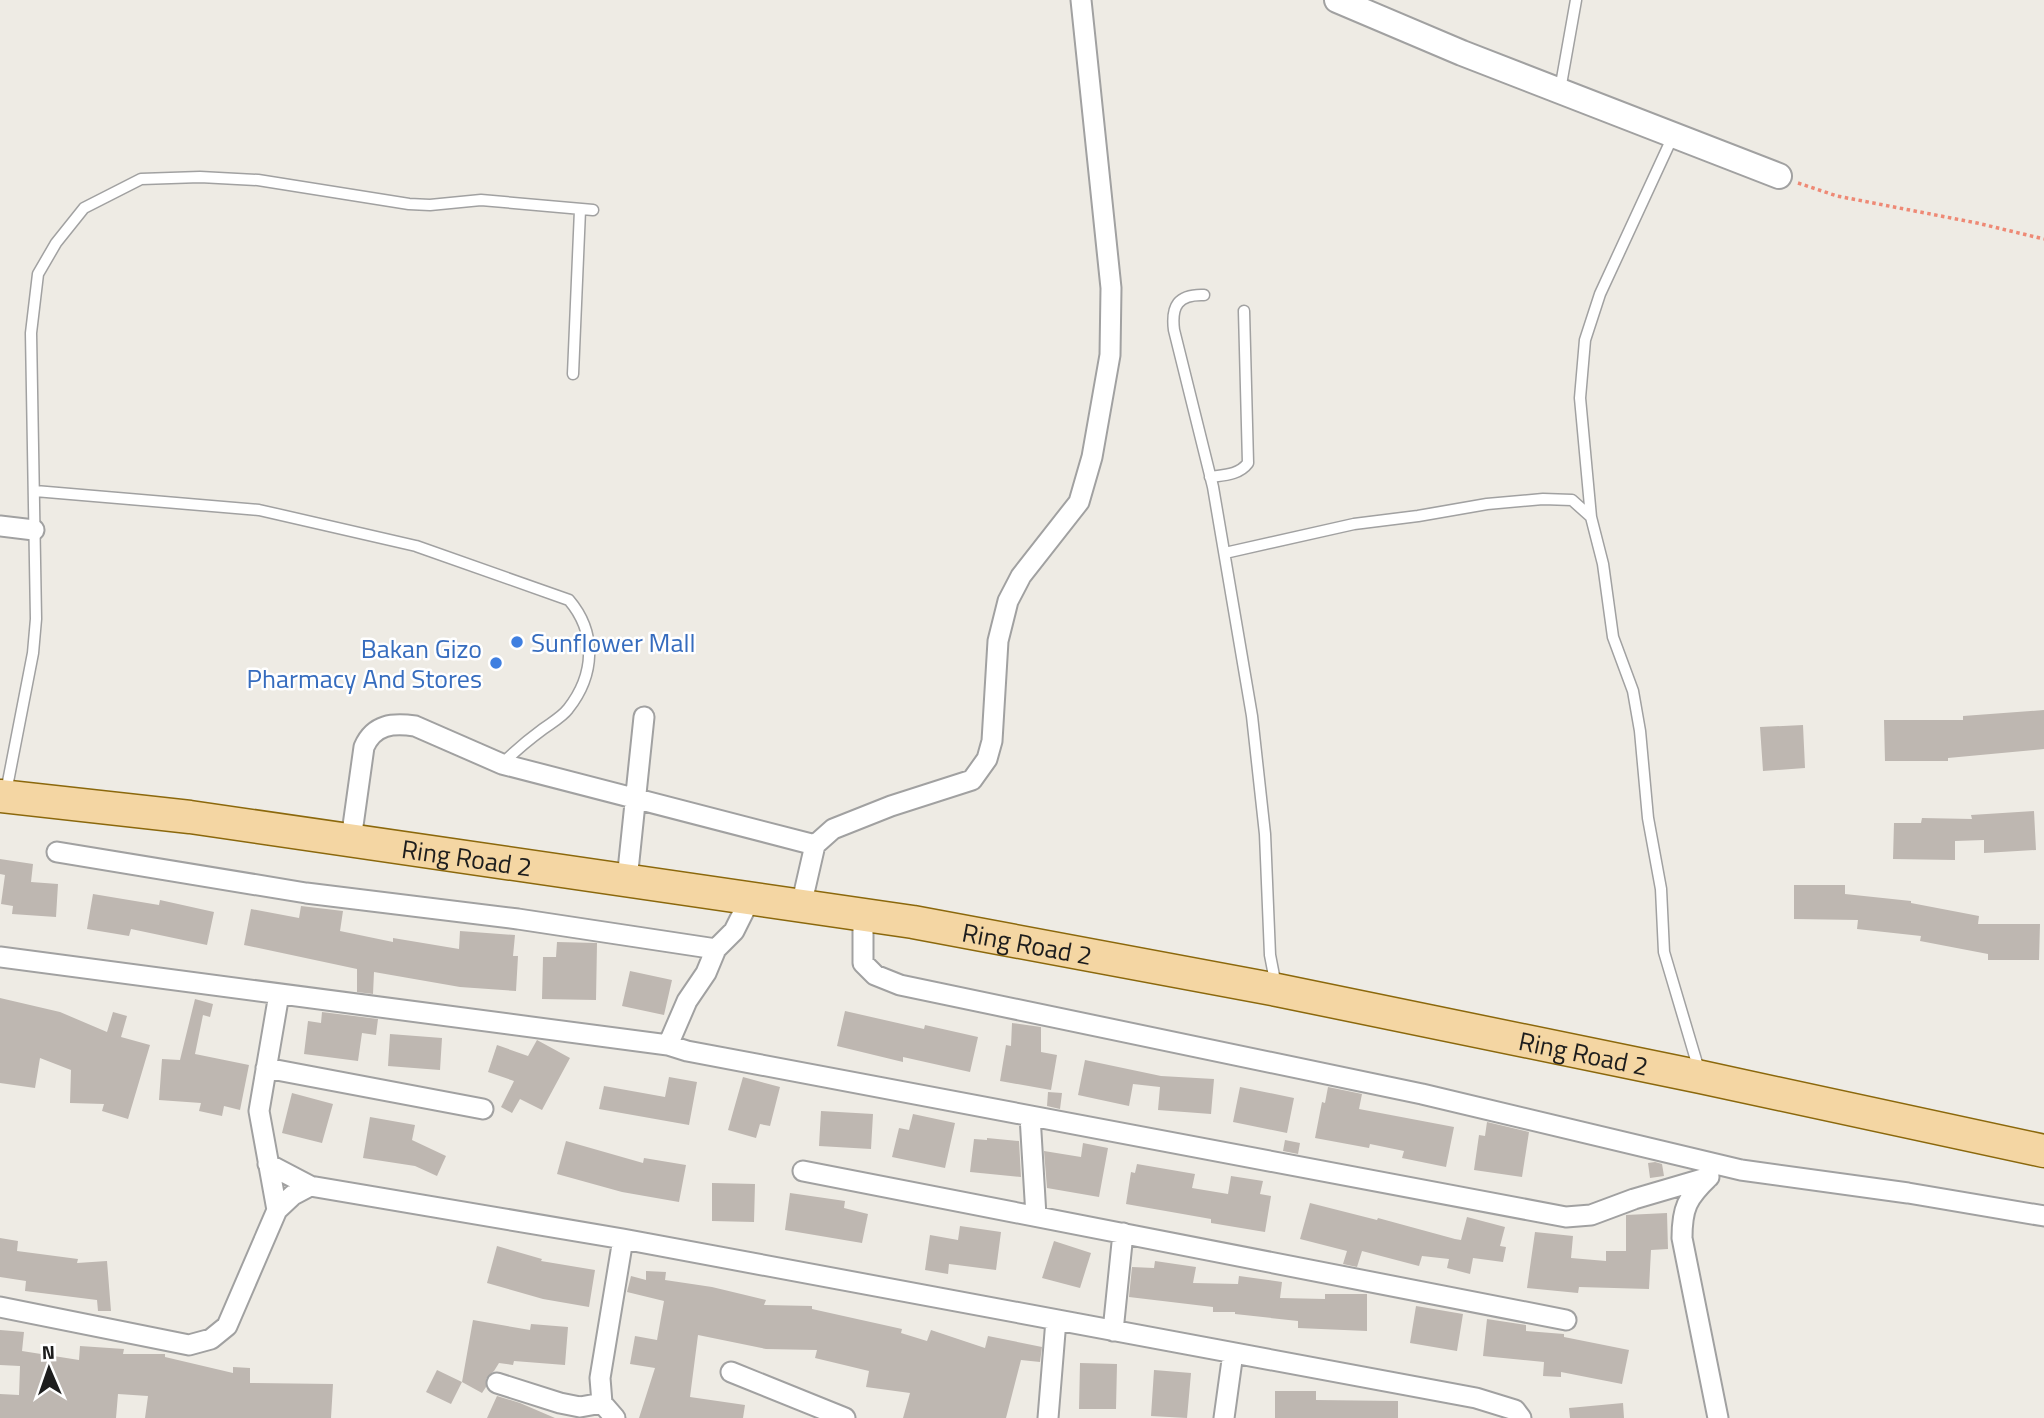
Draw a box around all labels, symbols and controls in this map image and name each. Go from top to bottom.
place label: Sunflower Mall [531,623,695,662]
place label: Bakan Gizo Pharmacy And Stores [247,629,482,698]
marker: Sunflower Mall [509,634,525,650]
marker: Bakan Gizo Pharmacy And Stores [488,655,504,671]
street label: Ring Road 2 [399,828,535,886]
street label: Ring Road 2 [959,912,1095,975]
street label: Ring Road 2 [1515,1021,1652,1085]
north arrow [14,1334,84,1404]
text: N [41,1337,55,1366]

